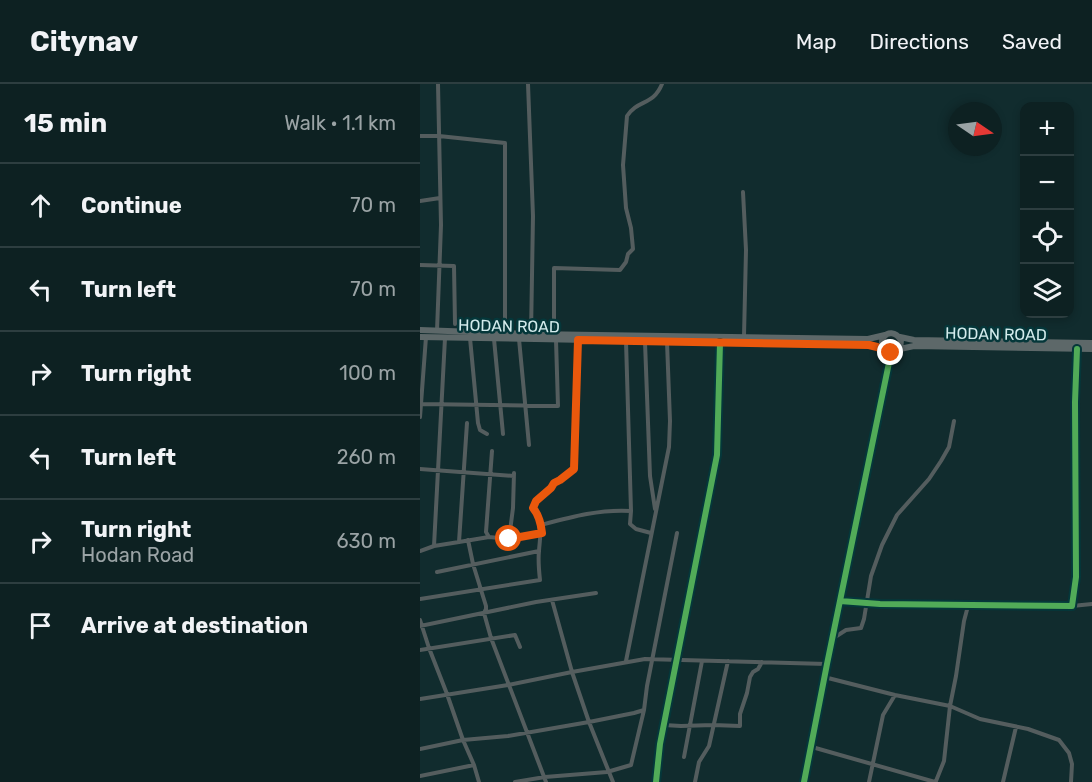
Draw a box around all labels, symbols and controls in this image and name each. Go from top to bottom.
text: Citynav [30,25,138,58]
text: Map [796,29,837,54]
text: Directions [870,29,969,54]
text: Saved [1002,29,1062,54]
north arrow [948,102,1002,156]
map controls [1020,102,1074,318]
button: + [1020,102,1074,156]
text: 15 min [24,108,107,139]
text: Walk · 1.1 km [284,111,396,135]
button: − [1020,156,1074,210]
icon: ahead [24,189,57,222]
text: Continue [81,192,182,219]
text: 70 m [350,193,396,217]
button: locate [1020,210,1074,264]
button: layers [1020,264,1074,318]
icon: left [24,273,57,306]
text: Turn left [81,276,176,303]
text: 70 m [350,277,396,301]
street label: HODAN ROAD [458,316,560,336]
street label: HODAN ROAD [945,324,1047,344]
route end [877,339,903,365]
icon: right [24,357,57,390]
text: Turn right [81,360,191,387]
text: 100 m [339,361,396,385]
icon: left [24,441,57,474]
text: Turn left [81,444,176,471]
text: 260 m [337,445,396,469]
text: Turn right [81,516,191,543]
icon: right [24,525,57,558]
route start [495,525,521,551]
text: 630 m [337,529,396,553]
text: Hodan Road [81,543,194,567]
icon: arrive [24,609,57,642]
text: Arrive at destination [81,612,308,639]

